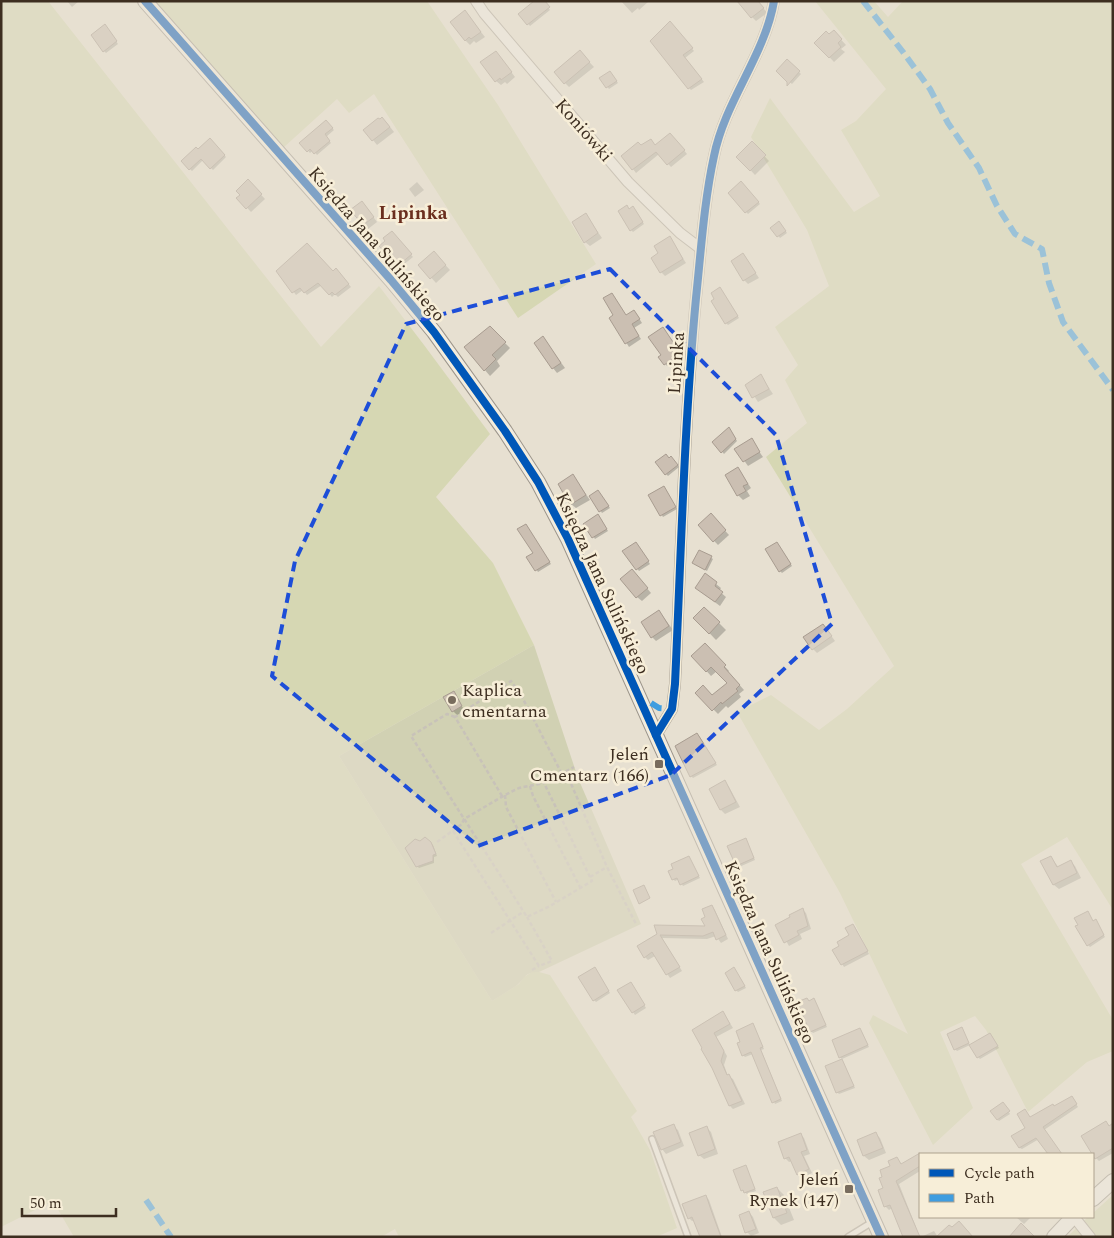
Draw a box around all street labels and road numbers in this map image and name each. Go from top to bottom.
street label: Koniówki [548,92,619,168]
street label: Księdza Jana Sulińskiego [301,161,452,328]
street label: Lipinka [661,331,692,395]
street label: Księdza Jana Sulińskiego [548,488,657,679]
street label: Księdza Jana Sulińskiego [717,856,822,1048]

